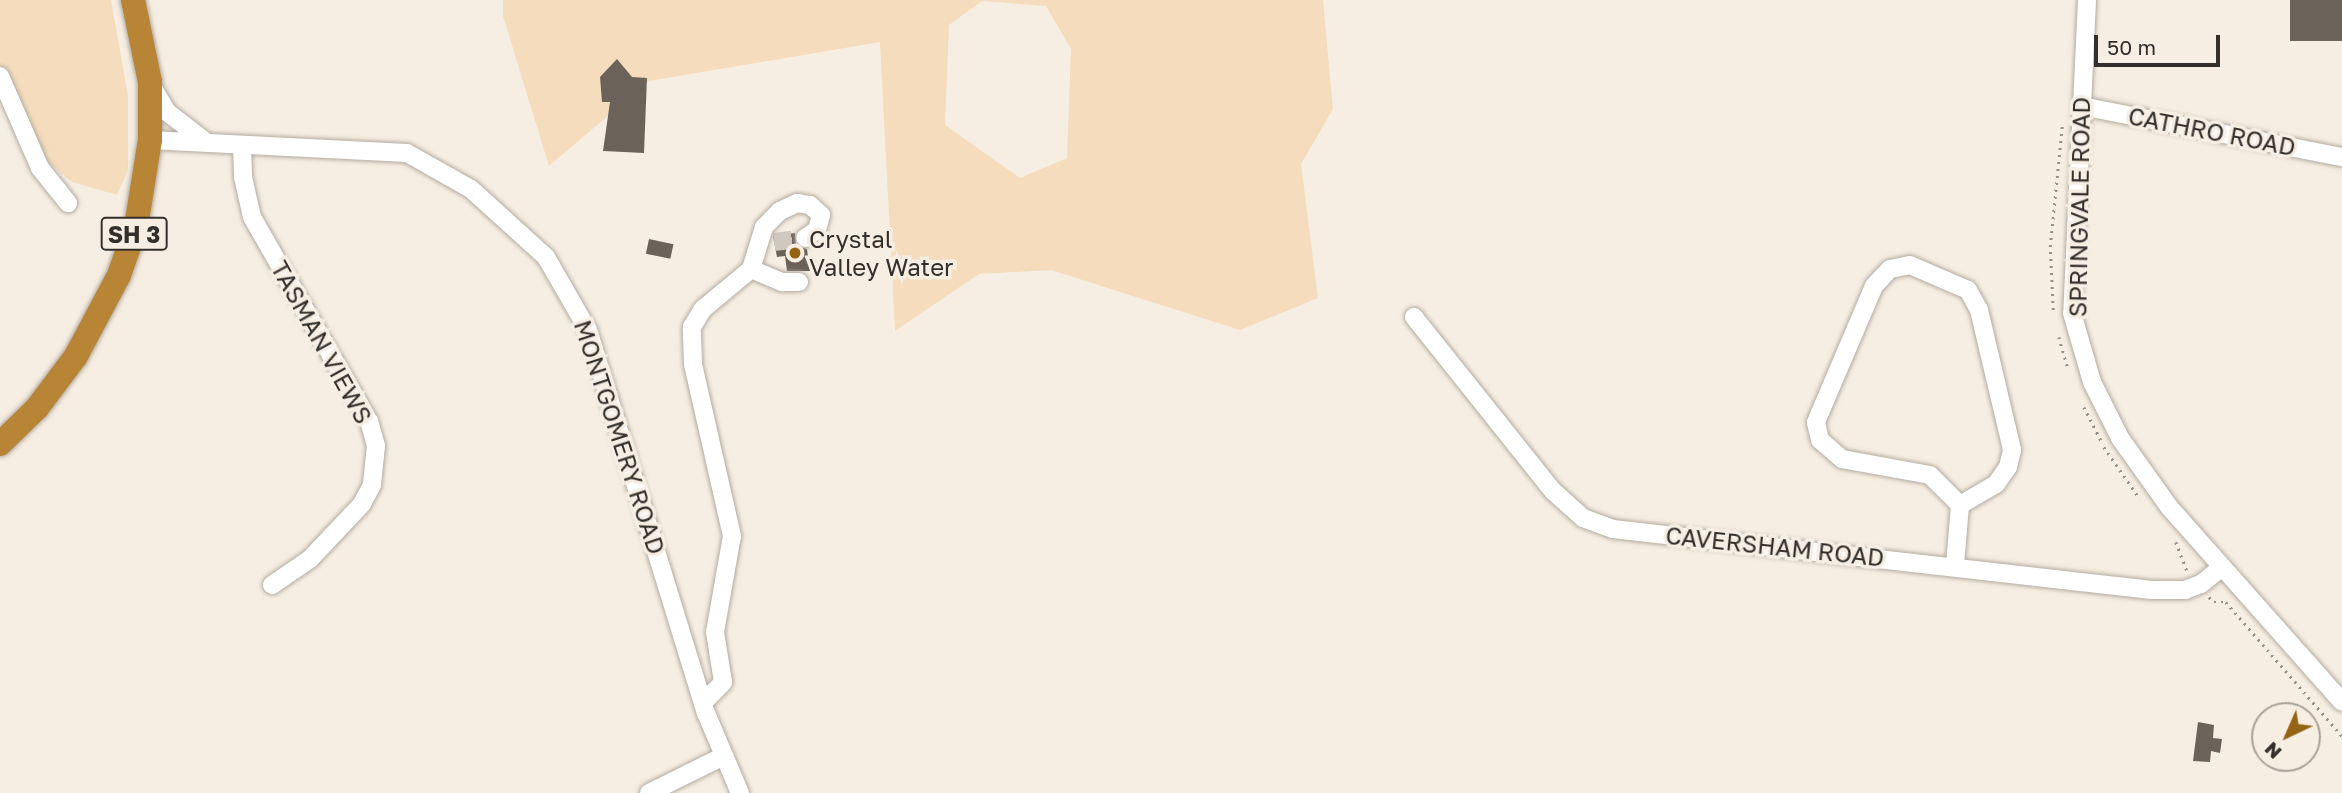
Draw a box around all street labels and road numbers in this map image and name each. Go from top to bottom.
street label: SPRINGVALE ROAD [2063,97,2095,317]
street label: CATHRO ROAD [2126,101,2298,161]
road number: SH 3 [99,215,169,254]
street label: TASMAN VIEWS [265,256,379,428]
street label: MONTGOMERY ROAD [569,316,671,558]
street label: CAVERSHAM ROAD [1664,520,1886,572]

